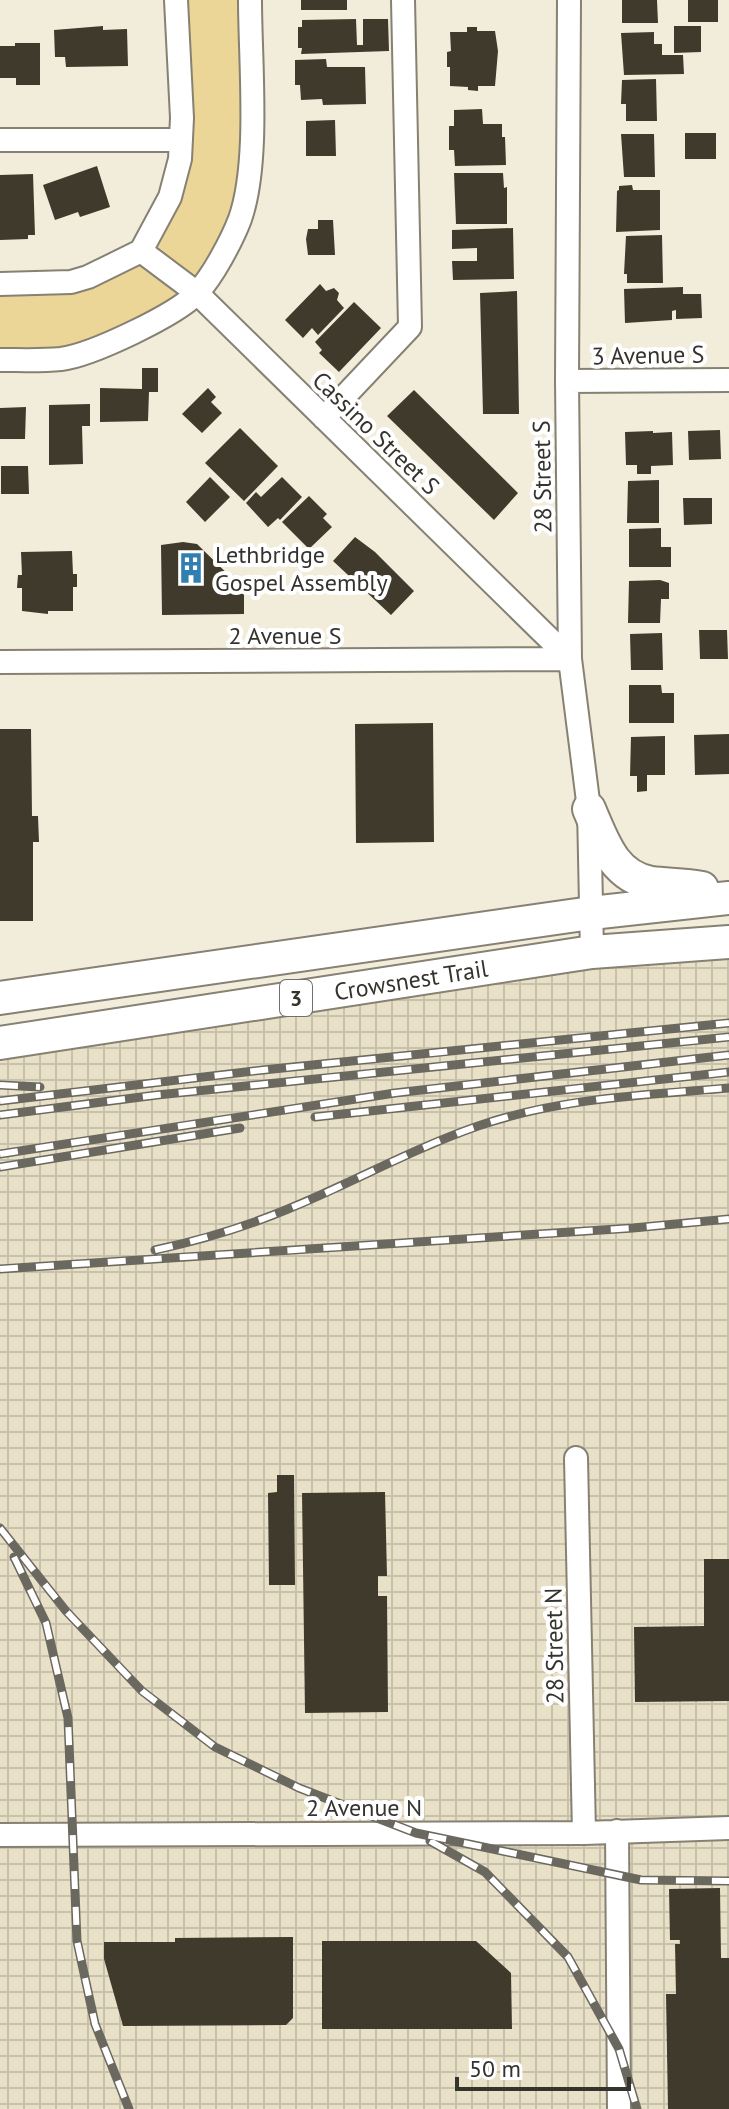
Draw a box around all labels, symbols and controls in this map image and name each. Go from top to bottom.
street label: 3 Avenue S [591,339,705,371]
street label: Cassino Street S [306,365,446,501]
street label: 28 Street S [526,420,558,534]
place label: Lethbridge Gospel Assembly [215,539,388,598]
building icon: Lethbridge Gospel Assembly [174,551,208,585]
street label: 2 Avenue S [229,620,341,651]
street label: Crowsnest Trail [332,953,490,1007]
road number: 3 [280,980,312,1016]
street label: 28 Street N [537,1588,571,1704]
street label: 2 Avenue N [306,1792,422,1823]
scale bar [457,2041,629,2091]
text: 50 m [469,2053,521,2084]

